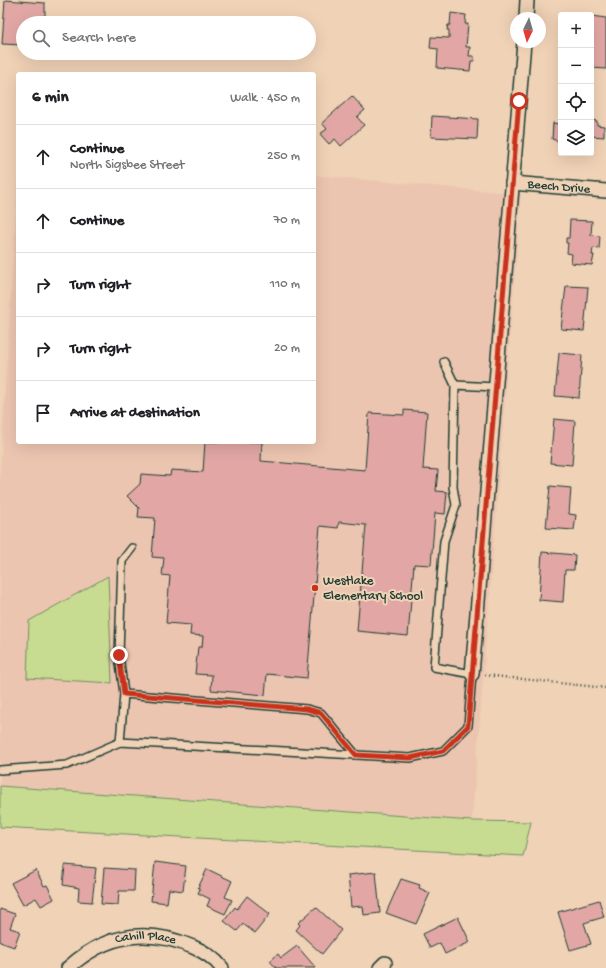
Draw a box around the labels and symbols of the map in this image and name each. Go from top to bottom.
north arrow [510,12,546,48]
route start [510,92,528,110]
street label: Beech Drive [526,177,591,197]
place label: Westlake Elementary School [323,574,423,604]
marker: Westlake Elementary School [310,583,320,593]
route end [110,646,128,664]
street label: Cahill Place [113,928,178,948]

